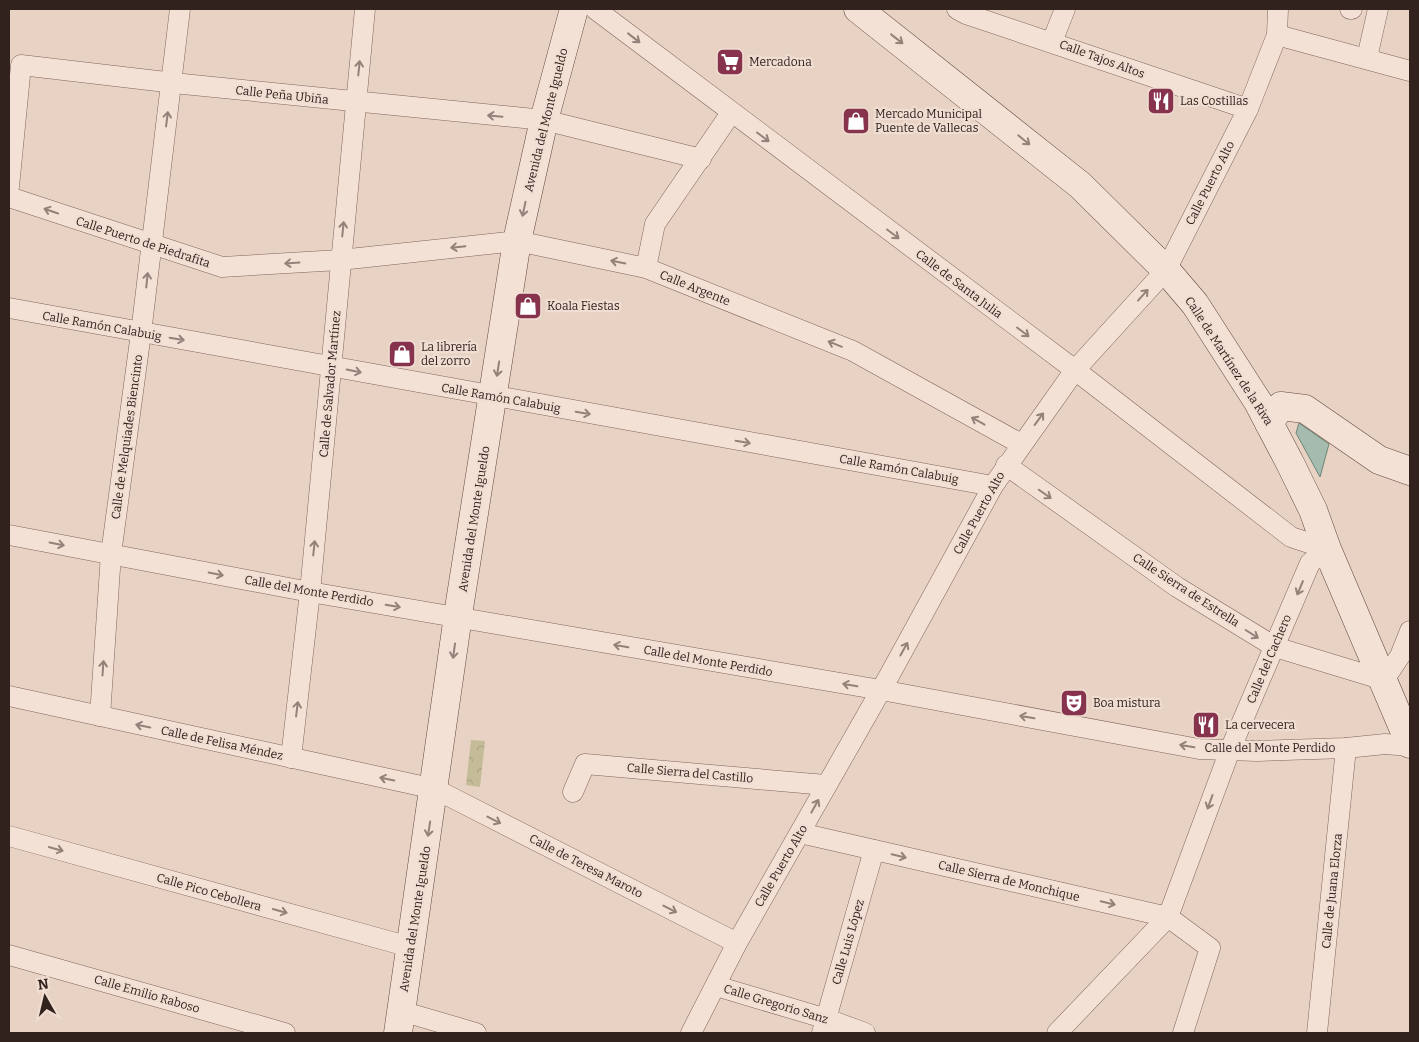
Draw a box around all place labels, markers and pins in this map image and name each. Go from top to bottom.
supermarket icon: Mercadona [715,47,745,77]
place label: Mercadona [749,55,812,69]
restaurant icon: Las Costillas [1146,86,1176,116]
place label: Las Costillas [1180,94,1248,108]
shop icon: Mercado Municipal Puente de Vallecas [841,106,871,136]
place label: Mercado Municipal Puente de Vallecas [875,107,983,135]
shop icon: Koala Fiestas [513,291,543,321]
place label: Koala Fiestas [547,299,620,313]
shop icon: La librería del zorro [387,339,417,369]
place label: La librería del zorro [421,340,478,368]
theatre icon: Boa mistura [1059,688,1089,718]
place label: Boa mistura [1093,696,1161,710]
restaurant icon: La cervecera [1191,710,1221,740]
place label: La cervecera [1225,718,1295,732]

